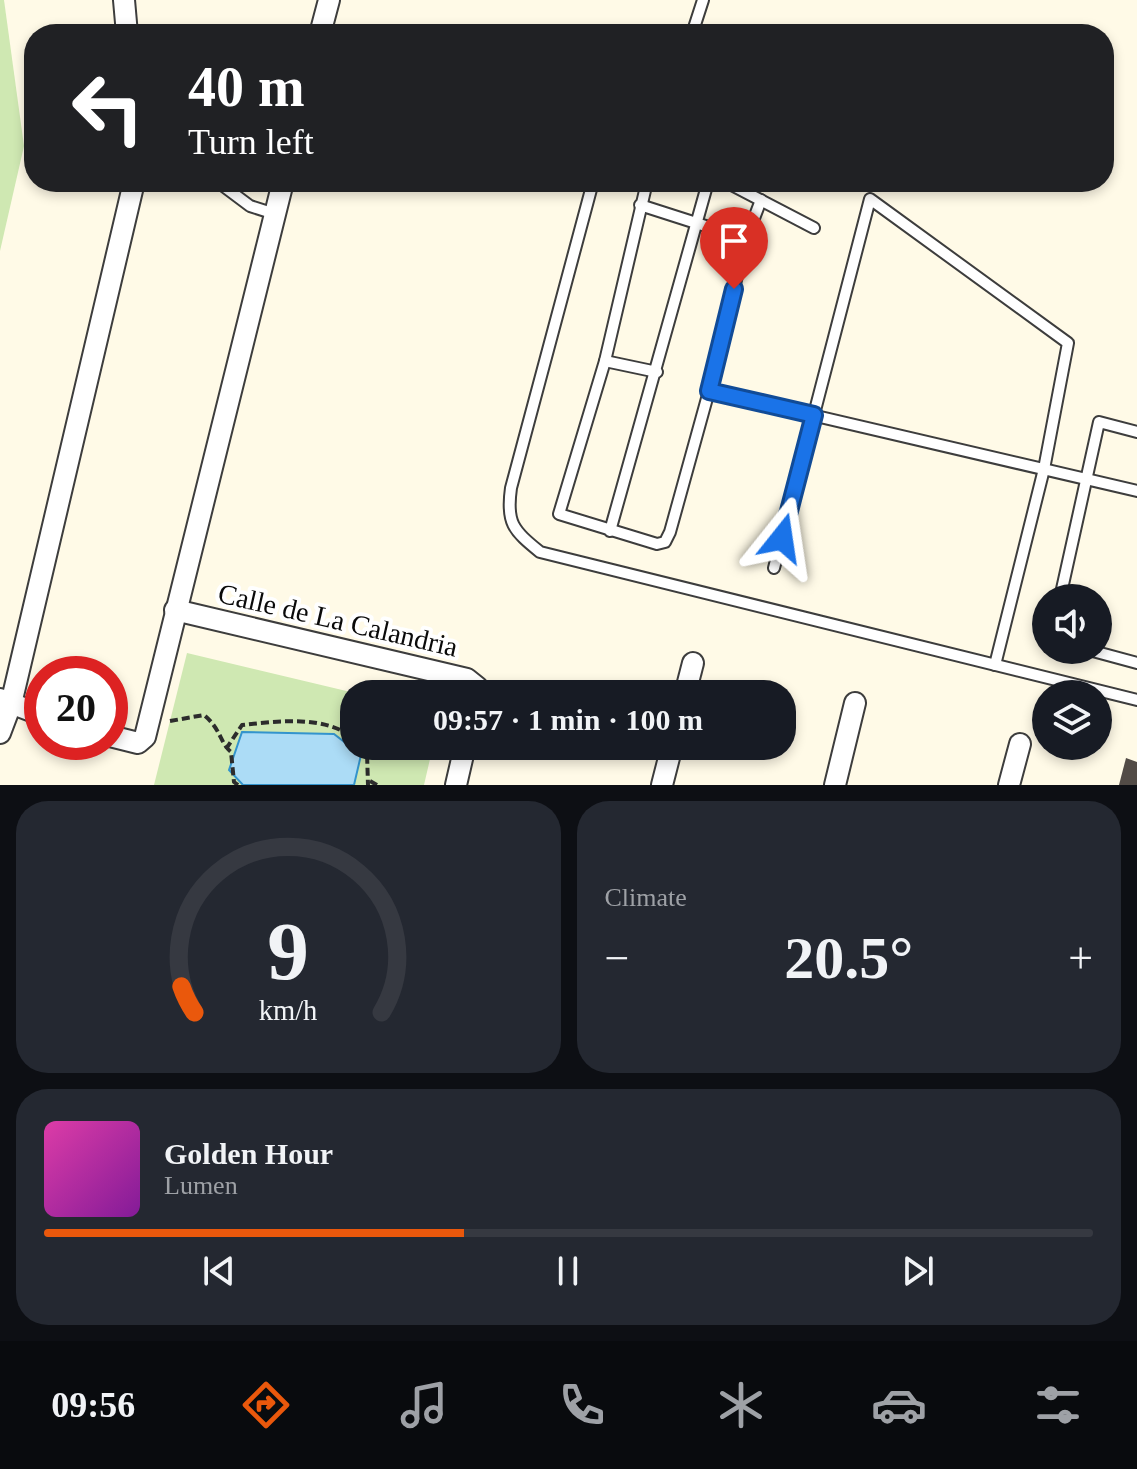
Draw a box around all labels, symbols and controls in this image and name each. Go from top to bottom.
icon: left [56,56,160,160]
text: 40 m [188,56,305,118]
text: Turn left [188,122,314,162]
pin [700,207,768,289]
icon: arrive [712,219,756,263]
position arrow [740,496,824,580]
street label: Calle de La Calandria [215,577,461,663]
map controls [1032,584,1112,760]
button: sound [1032,584,1112,664]
speed limit sign: 20 [24,656,128,760]
button: layers [1032,680,1112,760]
text: 09:57 · 1 min · 100 m [433,703,703,736]
text: Climate [605,883,687,912]
text: 9 [267,905,309,997]
text: 20.5° [784,925,913,991]
text: − [605,934,629,983]
text: + [1068,934,1093,983]
text: km/h [259,995,318,1026]
text: Golden Hour [164,1137,333,1170]
text: Lumen [164,1171,238,1200]
icon: previous [197,1249,241,1293]
icon: pause [546,1249,590,1293]
icon: next [896,1249,940,1293]
icon: directions [238,1377,294,1433]
icon: music [396,1377,452,1433]
icon: phone [554,1377,610,1433]
icon: climate [713,1377,769,1433]
icon: car [871,1377,927,1433]
icon: filters [1030,1377,1086,1433]
text: 09:56 [51,1385,135,1425]

